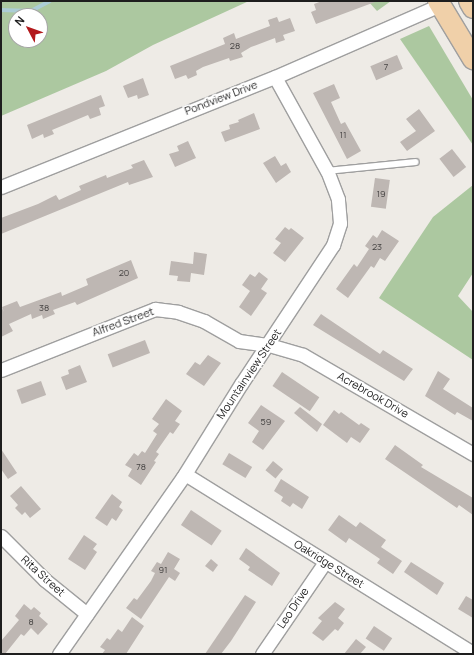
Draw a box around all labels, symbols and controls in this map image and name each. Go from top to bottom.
north arrow [8,8,48,48]
text: N [11,13,28,28]
house number: 28 [230,41,240,51]
house number: 7 [384,62,388,72]
street label: Pondview Drive [183,78,259,118]
house number: 11 [339,130,347,140]
house number: 19 [376,189,386,199]
house number: 23 [372,242,382,252]
house number: 20 [119,268,129,278]
house number: 38 [39,303,49,313]
street label: Alfred Street [90,305,156,339]
street label: Mountainview Street [214,326,284,422]
street label: Acrebrook Drive [335,369,411,421]
house number: 59 [261,417,271,427]
house number: 78 [136,462,146,472]
street label: Oakridge Street [292,537,366,591]
street label: Rita Street [18,553,68,599]
house number: 91 [158,565,168,575]
street label: Leo Drive [275,585,311,631]
house number: 8 [28,617,34,627]

